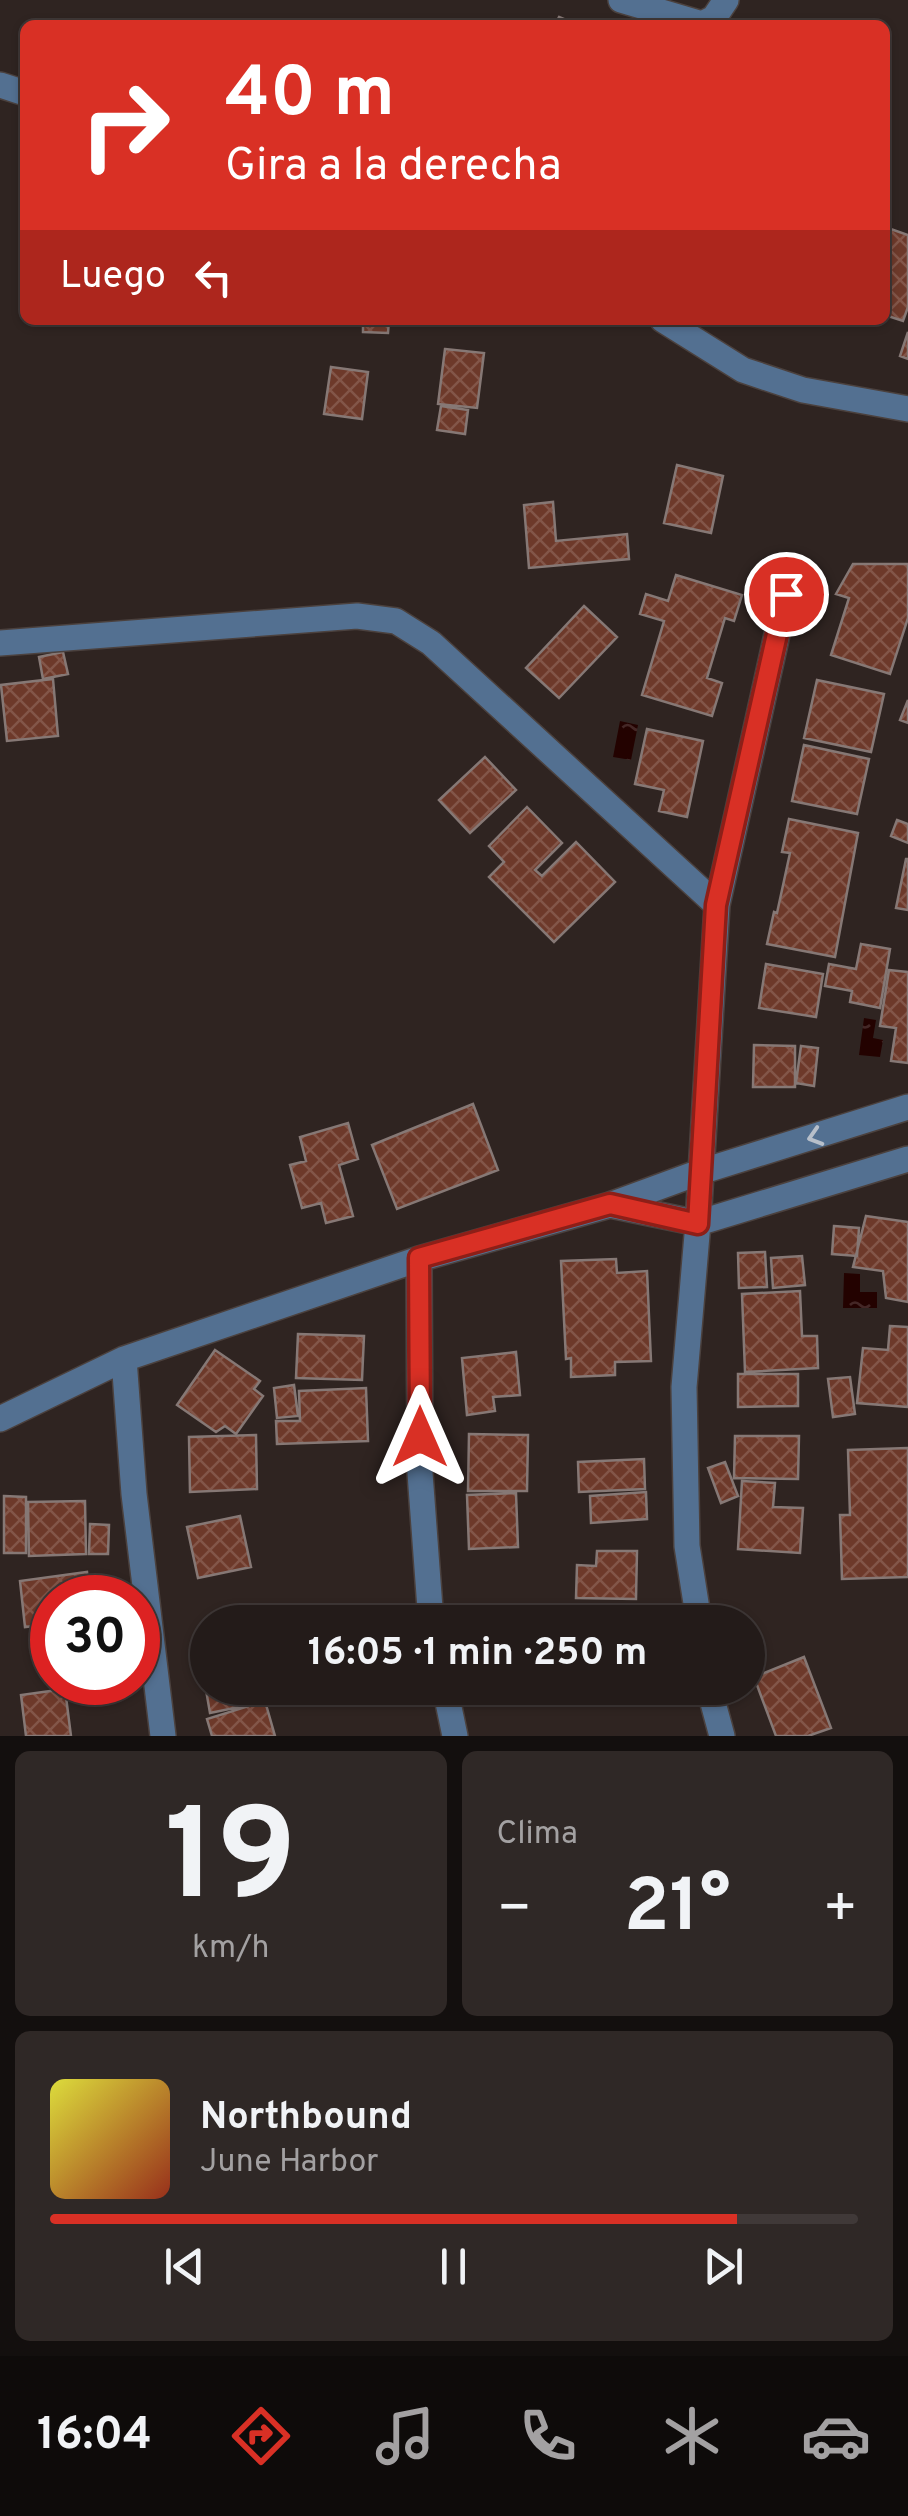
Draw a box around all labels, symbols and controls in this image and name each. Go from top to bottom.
text: 40 m [225,52,395,141]
icon: right [60,60,190,190]
text: Gira a la derecha [225,139,562,196]
icon: left [186,250,241,305]
text: Luego [60,253,166,302]
pin [744,552,829,637]
icon: arrive [759,567,814,622]
one-way arrow [807,1125,824,1146]
position arrow [368,1385,472,1489]
speed limit sign: 30 [30,1575,160,1705]
text: 16:05 · 1 min · 250 m [308,1630,647,1679]
text: 19 [165,1781,297,1946]
text: Clima [497,1815,578,1855]
text: 21° [624,1863,731,1958]
text: − [497,1876,532,1946]
text: + [823,1876,858,1946]
text: km/h [192,1929,270,1969]
text: Northbound [200,2094,412,2143]
text: June Harbor [200,2143,379,2183]
icon: previous [157,2239,212,2294]
icon: pause [426,2239,481,2294]
icon: next [696,2239,751,2294]
icon: directions [226,2401,296,2471]
icon: music [370,2401,440,2471]
icon: phone [513,2401,583,2471]
icon: climate [657,2401,727,2471]
icon: car [801,2401,871,2471]
text: 16:04 [37,2408,152,2465]

